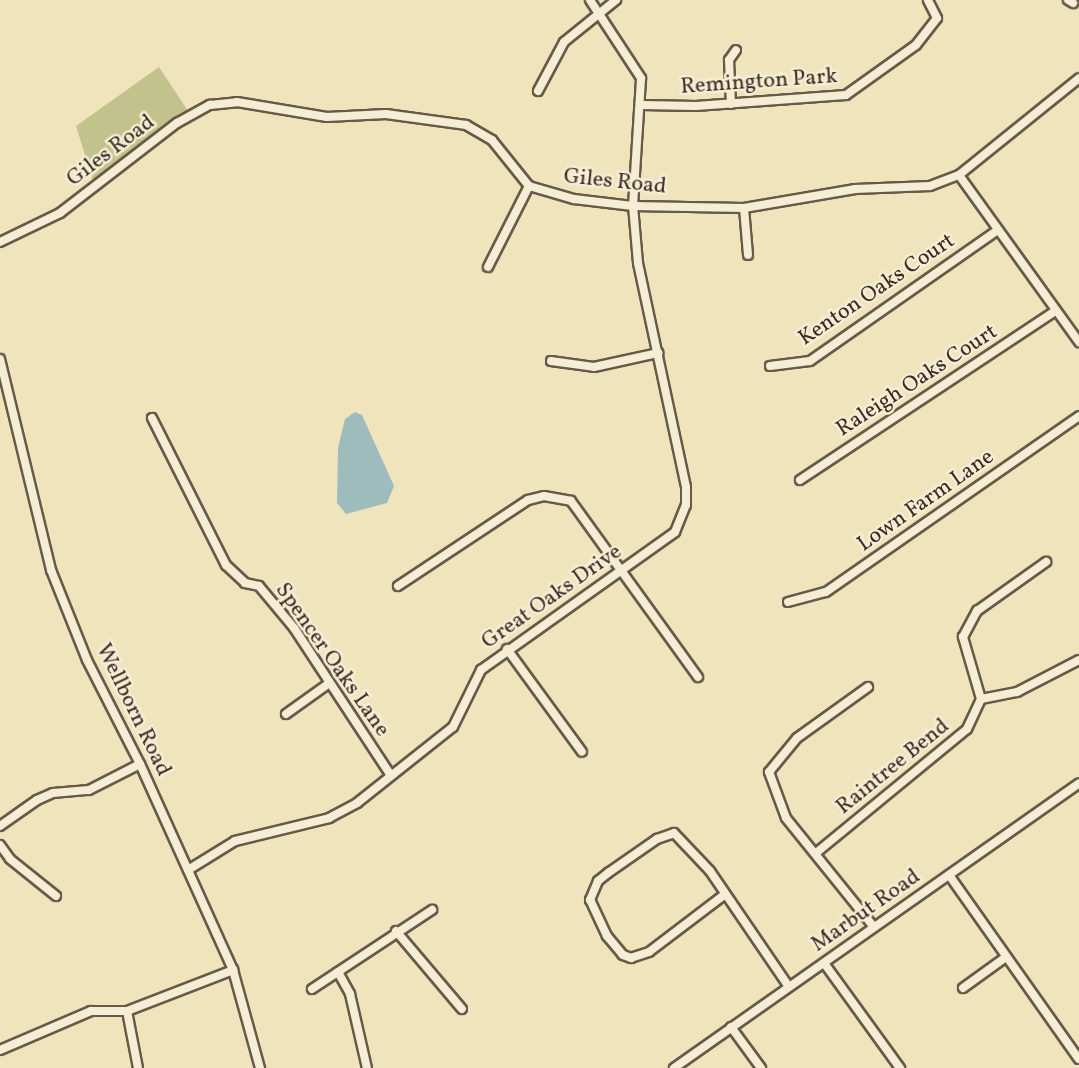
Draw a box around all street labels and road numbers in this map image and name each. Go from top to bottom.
street label: Remington Park [680,63,838,101]
street label: Giles Road [62,109,160,193]
street label: Giles Road [562,163,668,201]
street label: Kenton Oaks Court [794,228,960,352]
street label: Raleigh Oaks Court [832,319,1002,443]
street label: Lown Farm Lane [853,444,999,558]
street label: Great Oaks Drive [477,539,627,655]
street label: Spencer Oaks Lane [269,578,395,742]
street label: Wellborn Road [90,639,176,781]
street label: Raintree Bend [831,713,955,821]
street label: Marbut Road [806,864,926,958]

